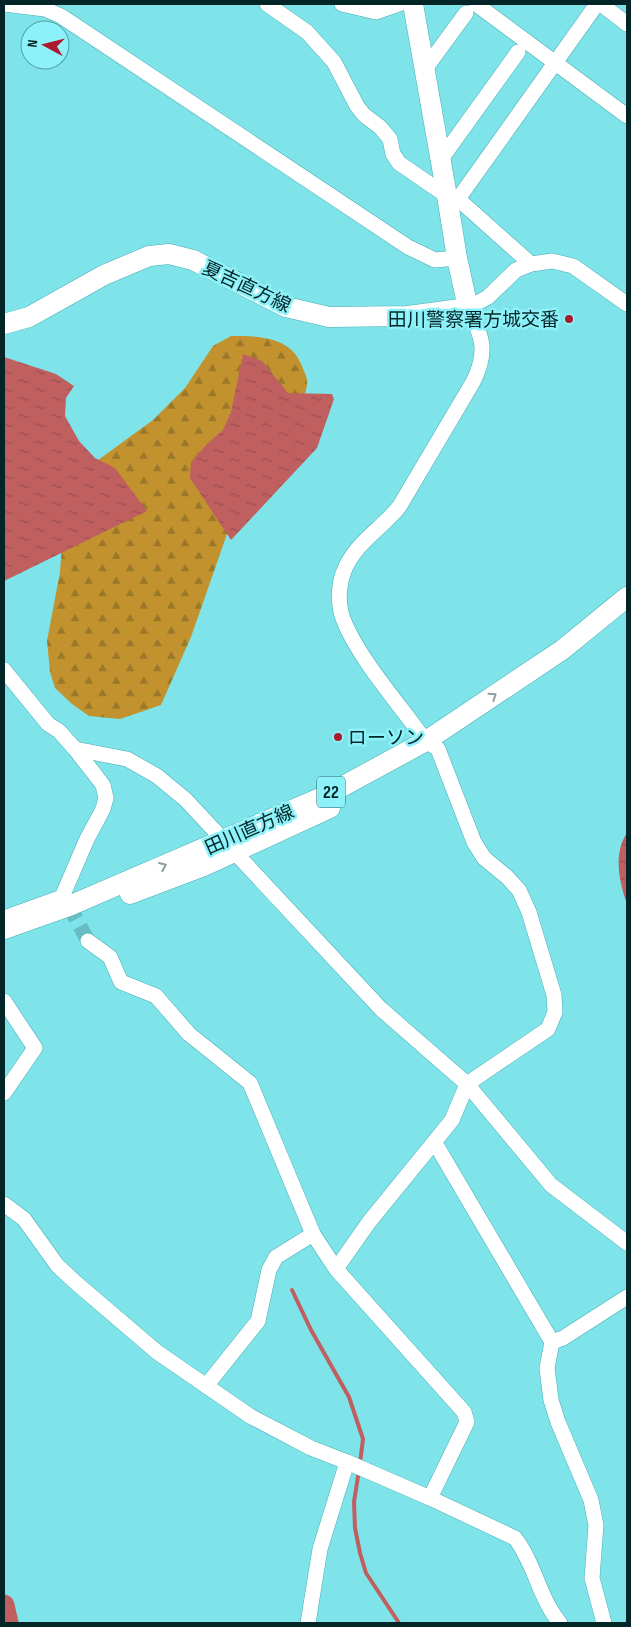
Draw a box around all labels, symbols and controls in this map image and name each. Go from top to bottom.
north arrow [20,20,70,70]
text: N [24,39,41,48]
street label: 夏吉直方線 [198,257,294,318]
place label: 田川警察署方城交番 [388,309,559,332]
marker: 田川警察署方城交番 [563,313,575,325]
one-way arrow [487,693,497,702]
place label: ローソン [348,727,424,750]
marker: ローソン [332,731,344,743]
road number: 22 [317,776,345,808]
street label: 田川直方線 [202,801,298,860]
one-way arrow [158,862,167,873]

